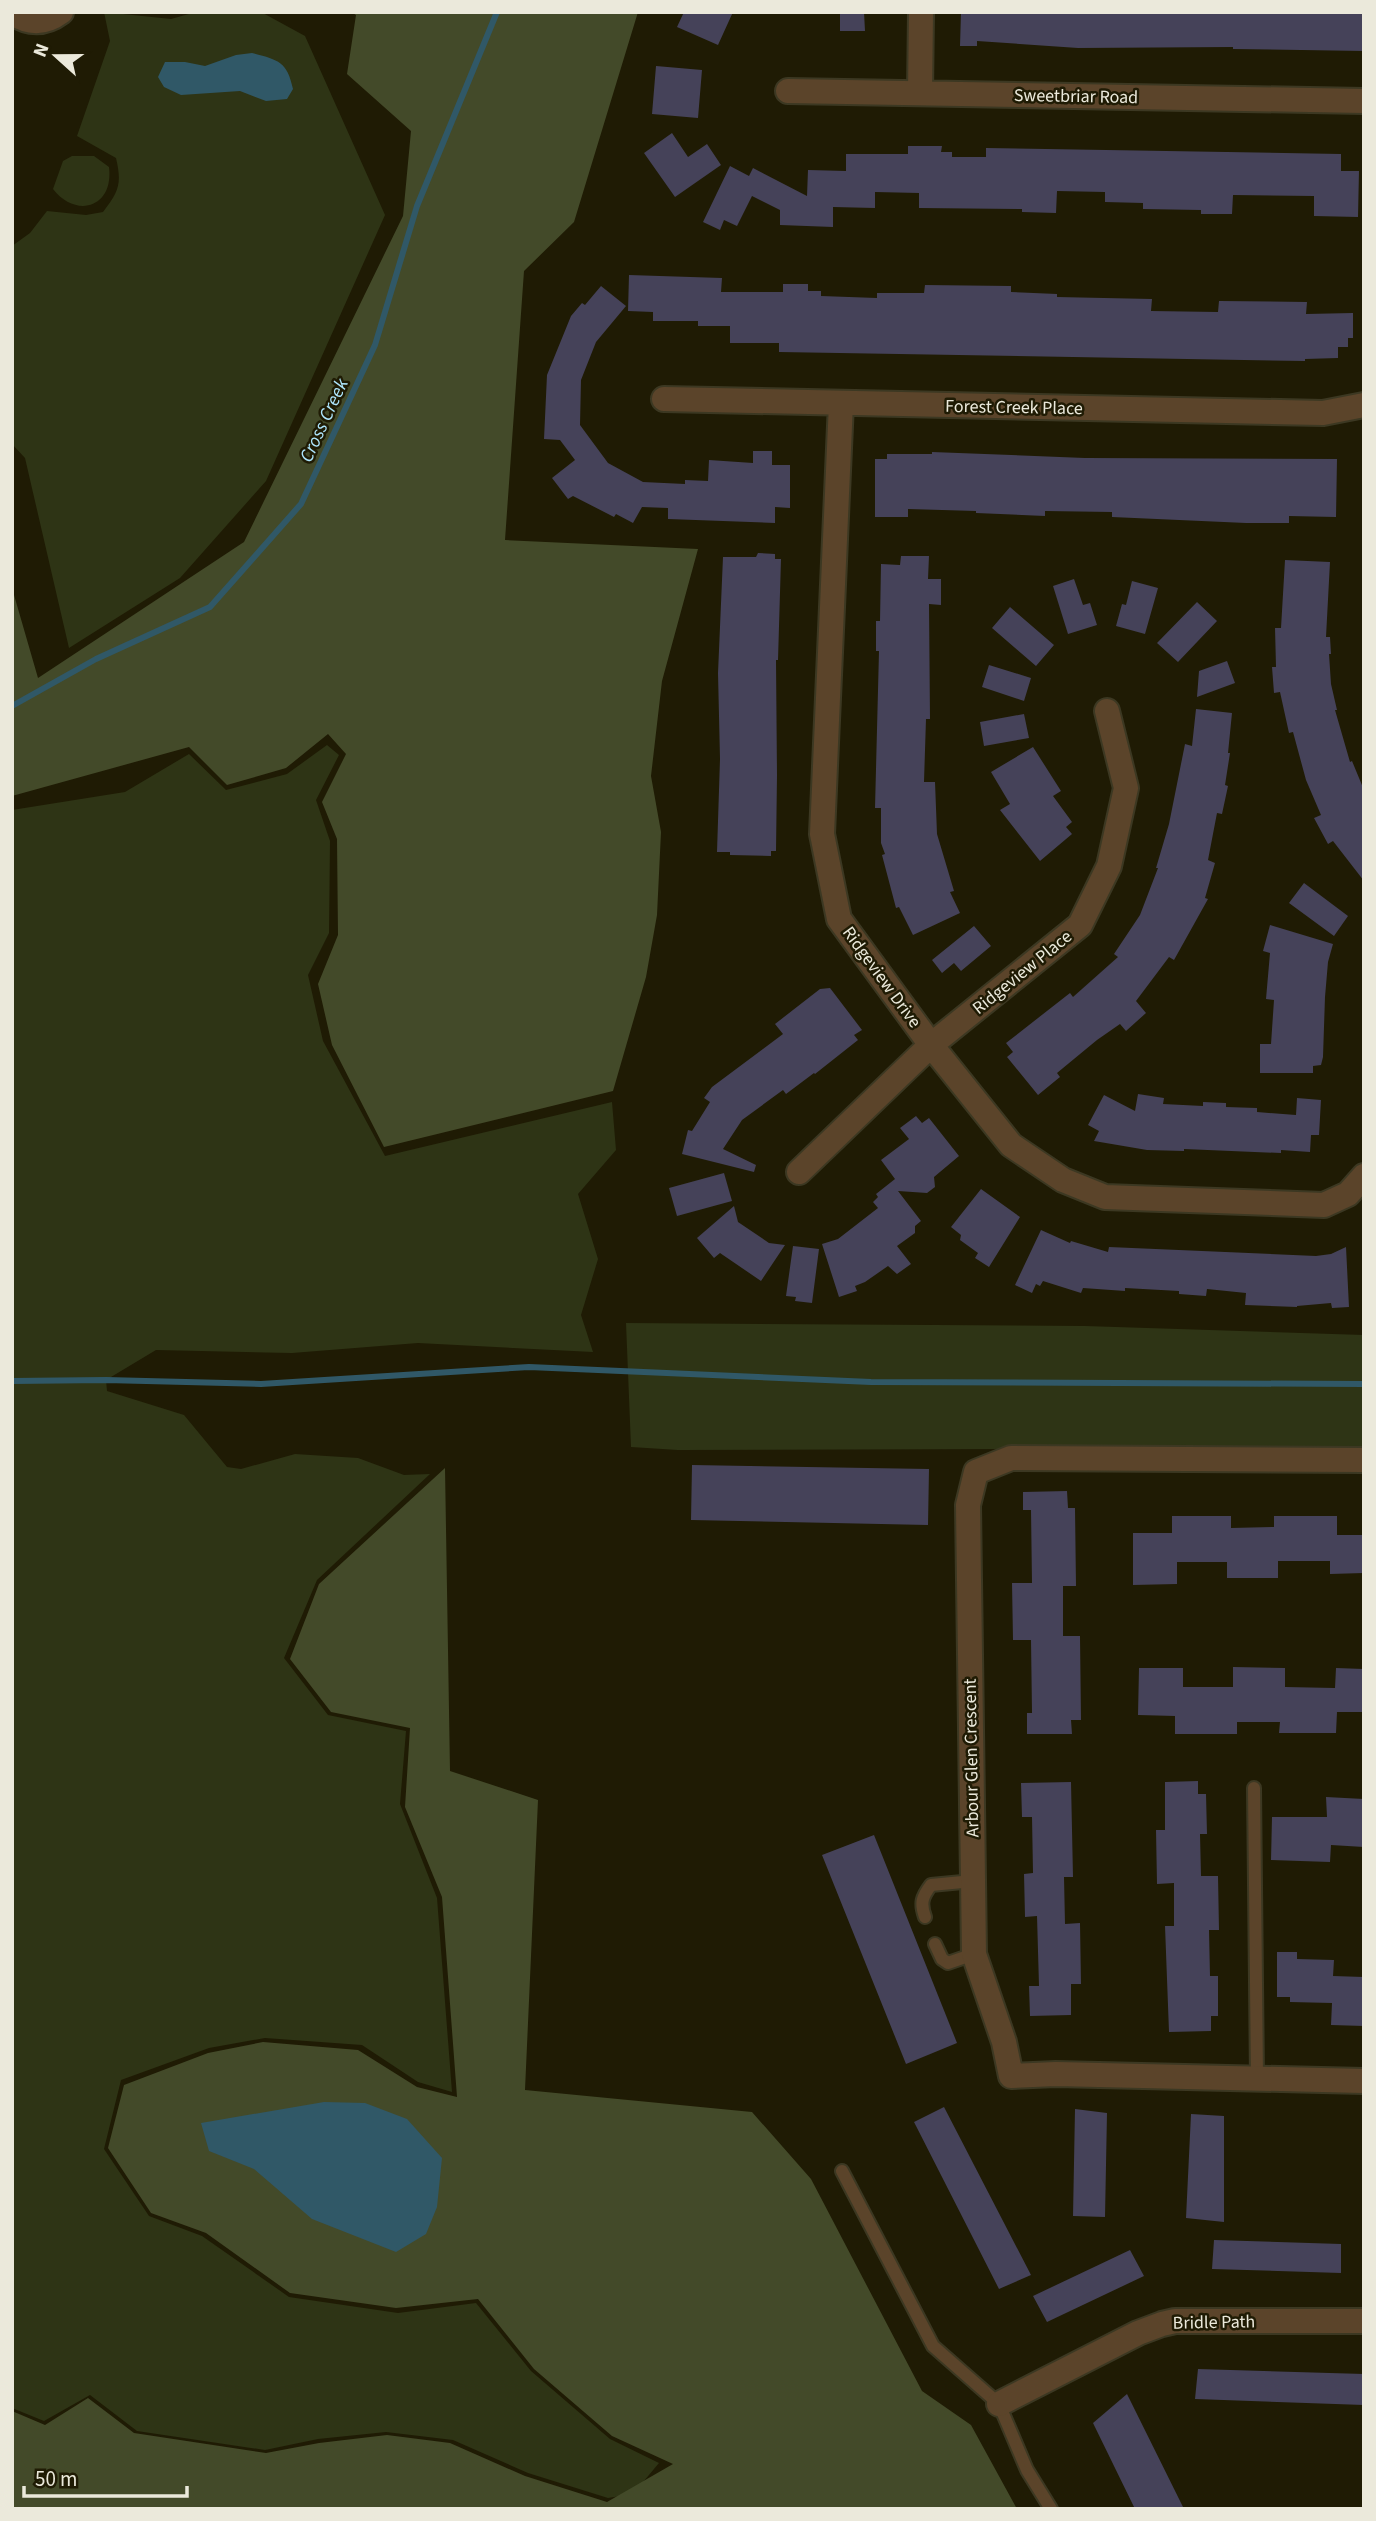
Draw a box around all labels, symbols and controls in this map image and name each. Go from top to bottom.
north arrow [21,21,91,91]
text: N [27,40,56,61]
street label: Sweetbriar Road [1014,83,1138,110]
water label: Cross Creek [293,373,356,467]
street label: Forest Creek Place [945,394,1083,421]
street label: Ridgeview Drive [836,921,927,1033]
street label: Ridgeview Place [967,924,1077,1020]
street label: Arbour Glen Crescent [958,1678,985,1838]
street label: Bridle Path [1173,2309,1255,2336]
scale bar [24,2454,187,2498]
text: 50 m [35,2464,77,2494]

